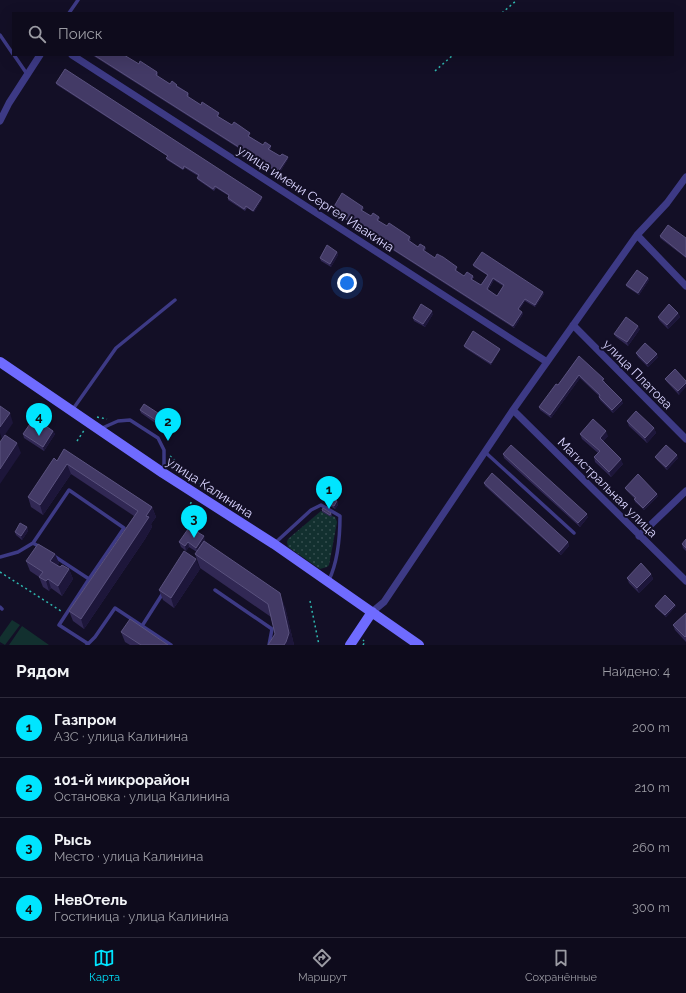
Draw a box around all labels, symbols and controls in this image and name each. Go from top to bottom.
search box [12,12,674,56]
icon: search [26,23,48,45]
text: Поиск [58,25,103,43]
street label: улица имени Сергея Ивакина [235,142,397,255]
your location [337,273,357,293]
street label: улица Платова [600,337,675,412]
pin: 4 [26,403,52,436]
pin: 2 [155,408,181,441]
street label: Магистральная улица [555,434,661,540]
street label: улица Калинина [163,454,256,521]
pin: 1 [316,476,342,509]
pin: 3 [181,505,207,538]
text: Рядом [16,661,69,681]
text: Найдено: 4 [602,664,670,679]
text: Газпром [54,711,117,729]
text: 1 [26,720,32,735]
text: 200 m [632,720,670,735]
text: АЗС · улица Калинина [54,729,188,744]
text: 101-й микрорайон [54,771,190,789]
text: 2 [25,780,33,795]
text: 210 m [634,780,670,795]
text: Остановка · улица Калинина [54,789,229,804]
text: Рысь [54,831,91,849]
text: 3 [25,840,33,855]
text: 260 m [632,840,670,855]
text: Место · улица Калинина [54,849,203,864]
text: НевОтель [54,891,127,909]
text: 4 [25,900,33,915]
text: 300 m [632,900,670,915]
text: Гостиница · улица Калинина [54,909,229,924]
tab: Карта [89,947,120,984]
tab: Маршрут [298,947,347,984]
tab: Сохранённые [525,947,597,984]

